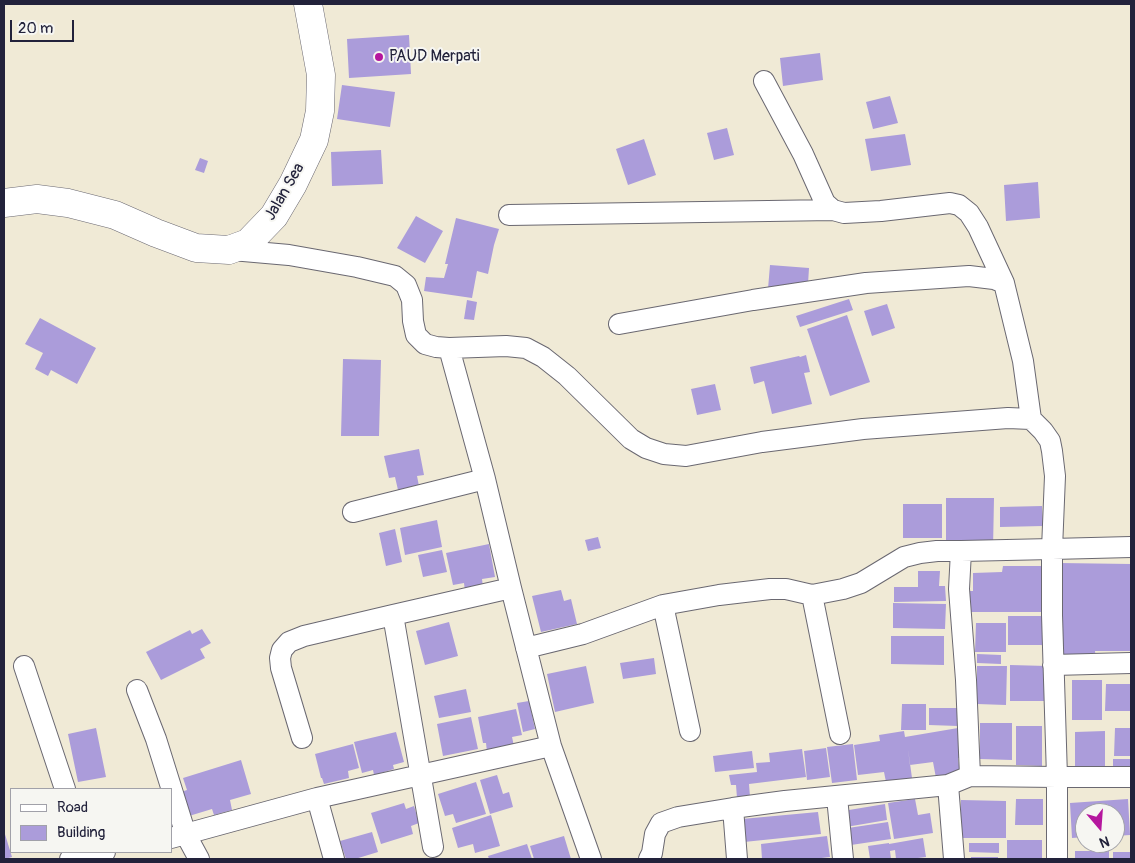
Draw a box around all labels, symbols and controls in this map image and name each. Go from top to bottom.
scale bar [12,10,76,42]
text: 20 m [18,19,53,38]
place label: PAUD Merpati [389,47,479,67]
marker: PAUD Merpati [373,51,385,63]
street label: Jalan Sea [261,160,309,224]
legend [10,788,172,853]
text: Road [57,798,88,817]
north arrow [1075,803,1125,853]
text: Building [57,823,105,842]
text: N [1097,832,1112,851]

